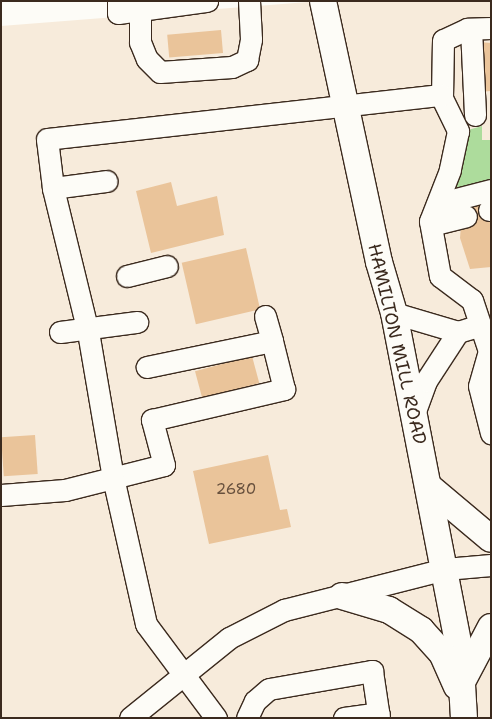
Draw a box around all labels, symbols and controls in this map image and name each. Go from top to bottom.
street label: HAMILTON MILL ROAD [363,241,431,447]
house number: 2680 [216,481,256,499]

